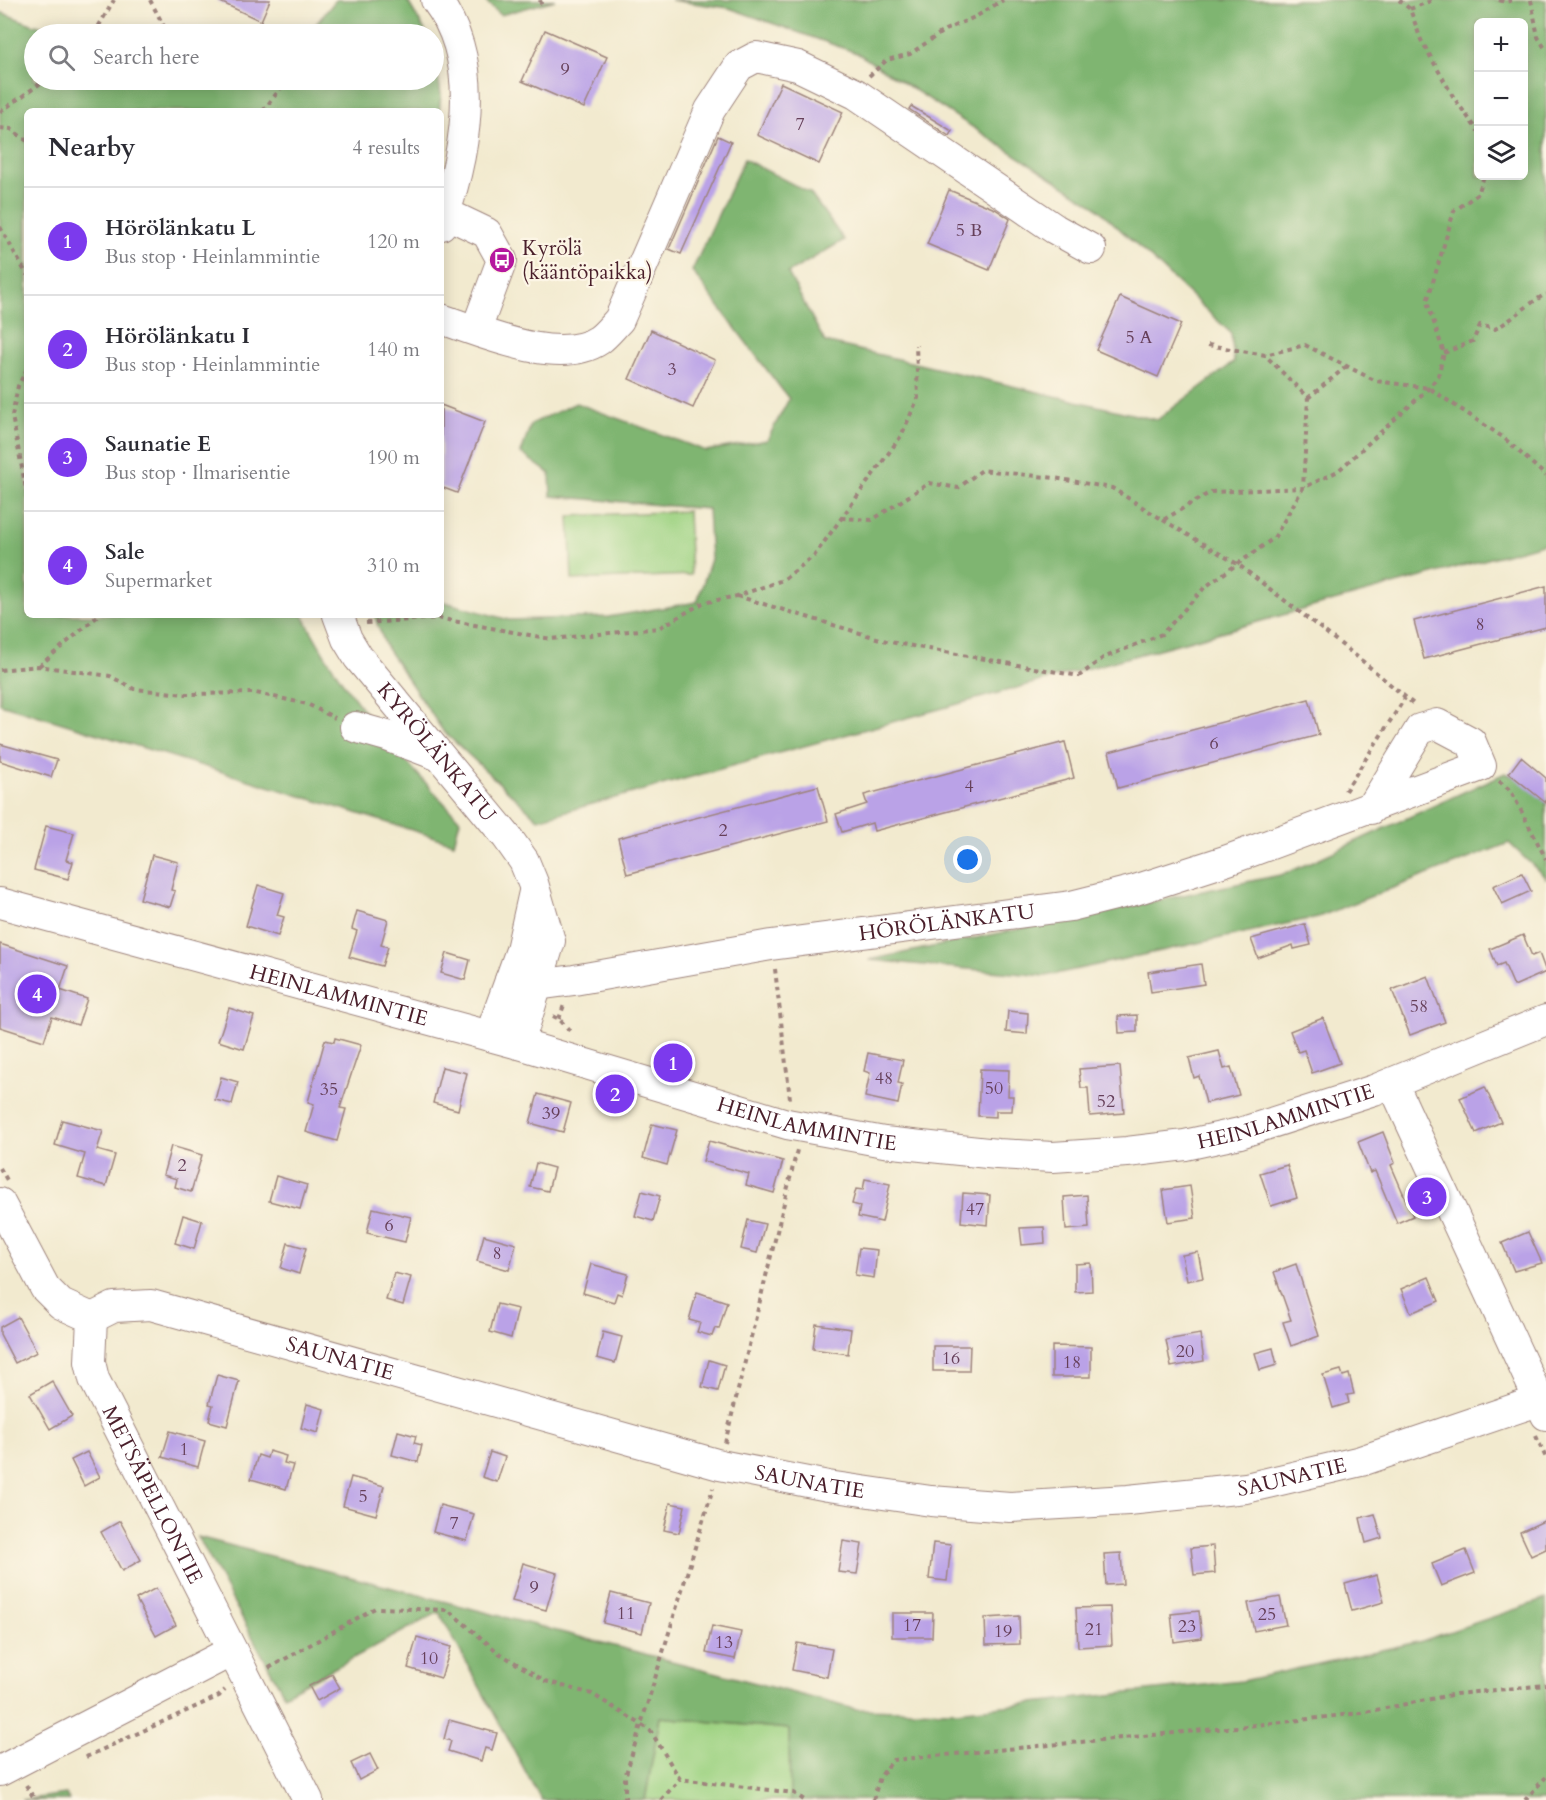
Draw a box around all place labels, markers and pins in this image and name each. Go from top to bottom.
place label: Kyrölä (kääntöpaikka) [522,234,653,287]
bus stop icon: Kyrölä (kääntöpaikka) [487,245,517,275]
pin: 4 [18,972,57,1016]
pin: 1 [654,1040,692,1086]
pin: 2 [596,1072,634,1116]
pin: 3 [1408,1174,1446,1220]

